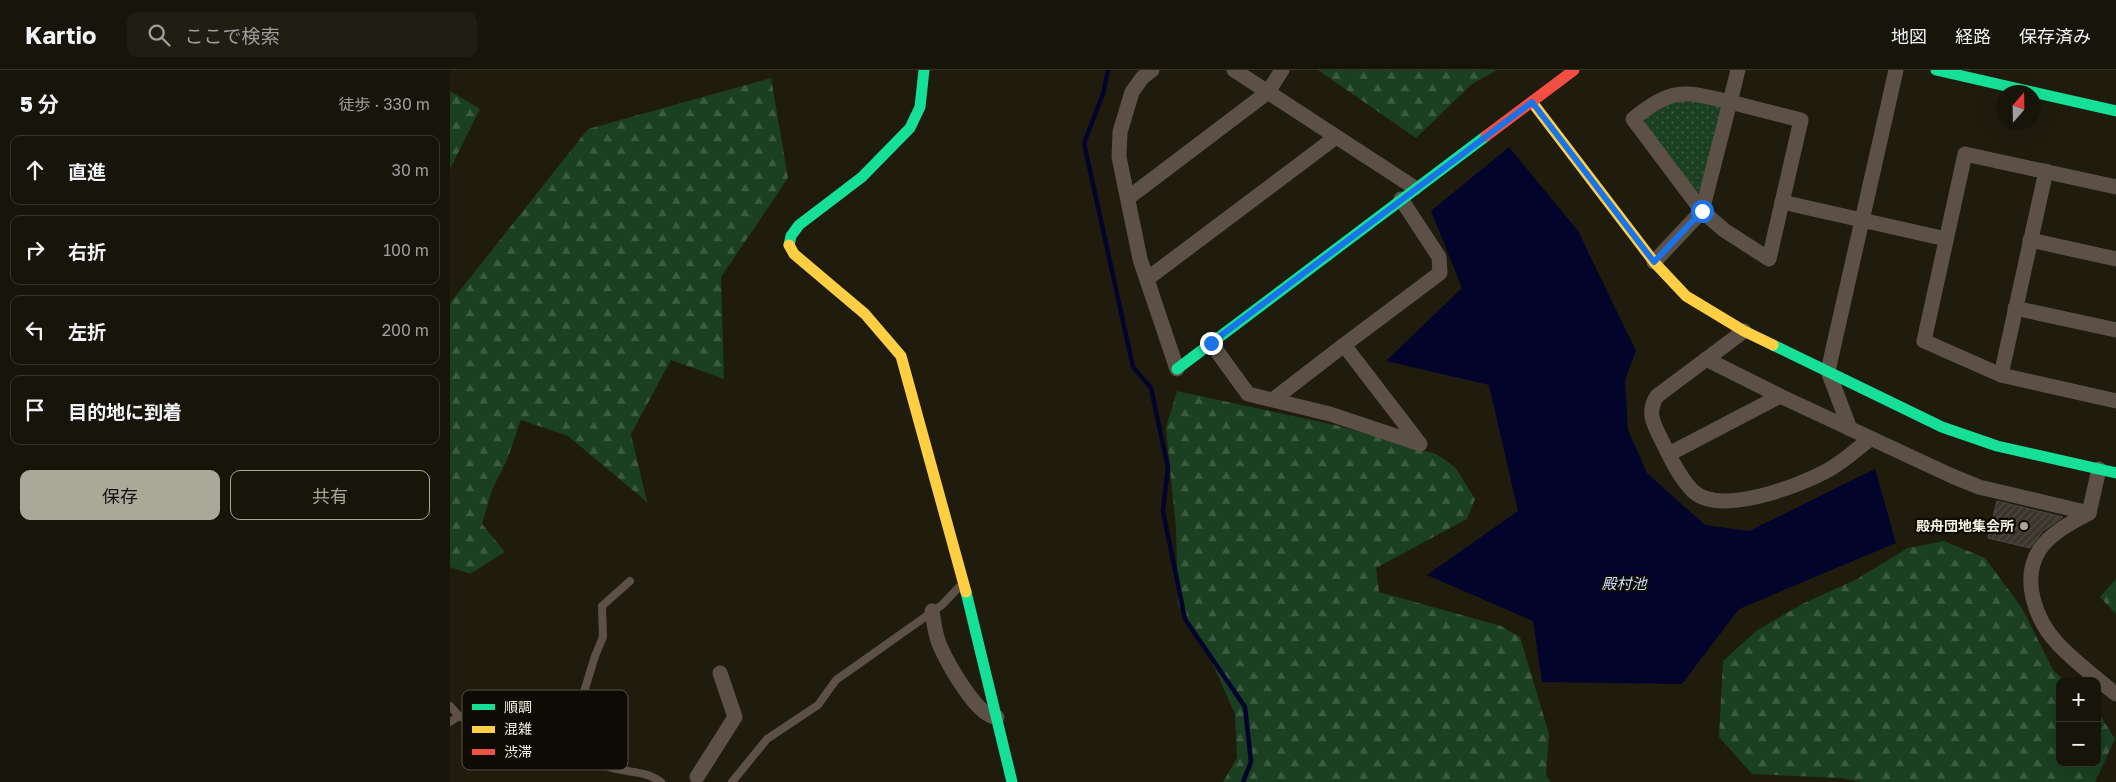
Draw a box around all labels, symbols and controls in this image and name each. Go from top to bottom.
search box [127,12,477,57]
text: Kartio [25,20,97,49]
icon: search [145,21,173,49]
text: ここで検索 [185,24,280,47]
text: 地図 [1891,25,1927,47]
text: 経路 [1955,25,1991,47]
text: 保存済み [2019,25,2091,47]
north arrow [1996,85,2041,130]
text: 5 分 [20,91,59,117]
text: 徒歩 · 330 m [338,94,430,114]
icon: ahead [21,156,49,184]
text: 直進 [68,160,106,183]
text: 30 m [392,160,429,180]
route start [1691,200,1714,223]
icon: right [21,236,49,264]
text: 右折 [68,240,106,263]
text: 100 m [383,240,429,260]
icon: left [21,316,49,344]
text: 左折 [68,320,106,343]
text: 200 m [382,320,429,340]
route end [1200,332,1223,355]
icon: arrive [21,396,49,424]
text: 目的地に到着 [68,400,182,423]
button: 保存 [20,470,220,520]
button: 共有 [230,470,430,520]
place label: 殿舟団地集会所 [1916,517,2014,534]
marker: 殿舟団地集会所 [2018,520,2030,532]
water label: 殿村池 [1601,574,1648,592]
map controls [2056,677,2101,767]
button: + [2056,677,2101,722]
legend [462,690,628,770]
text: 順調 [504,698,532,715]
text: 混雑 [504,720,532,737]
button: − [2056,722,2101,767]
text: 渋滞 [504,743,532,760]

